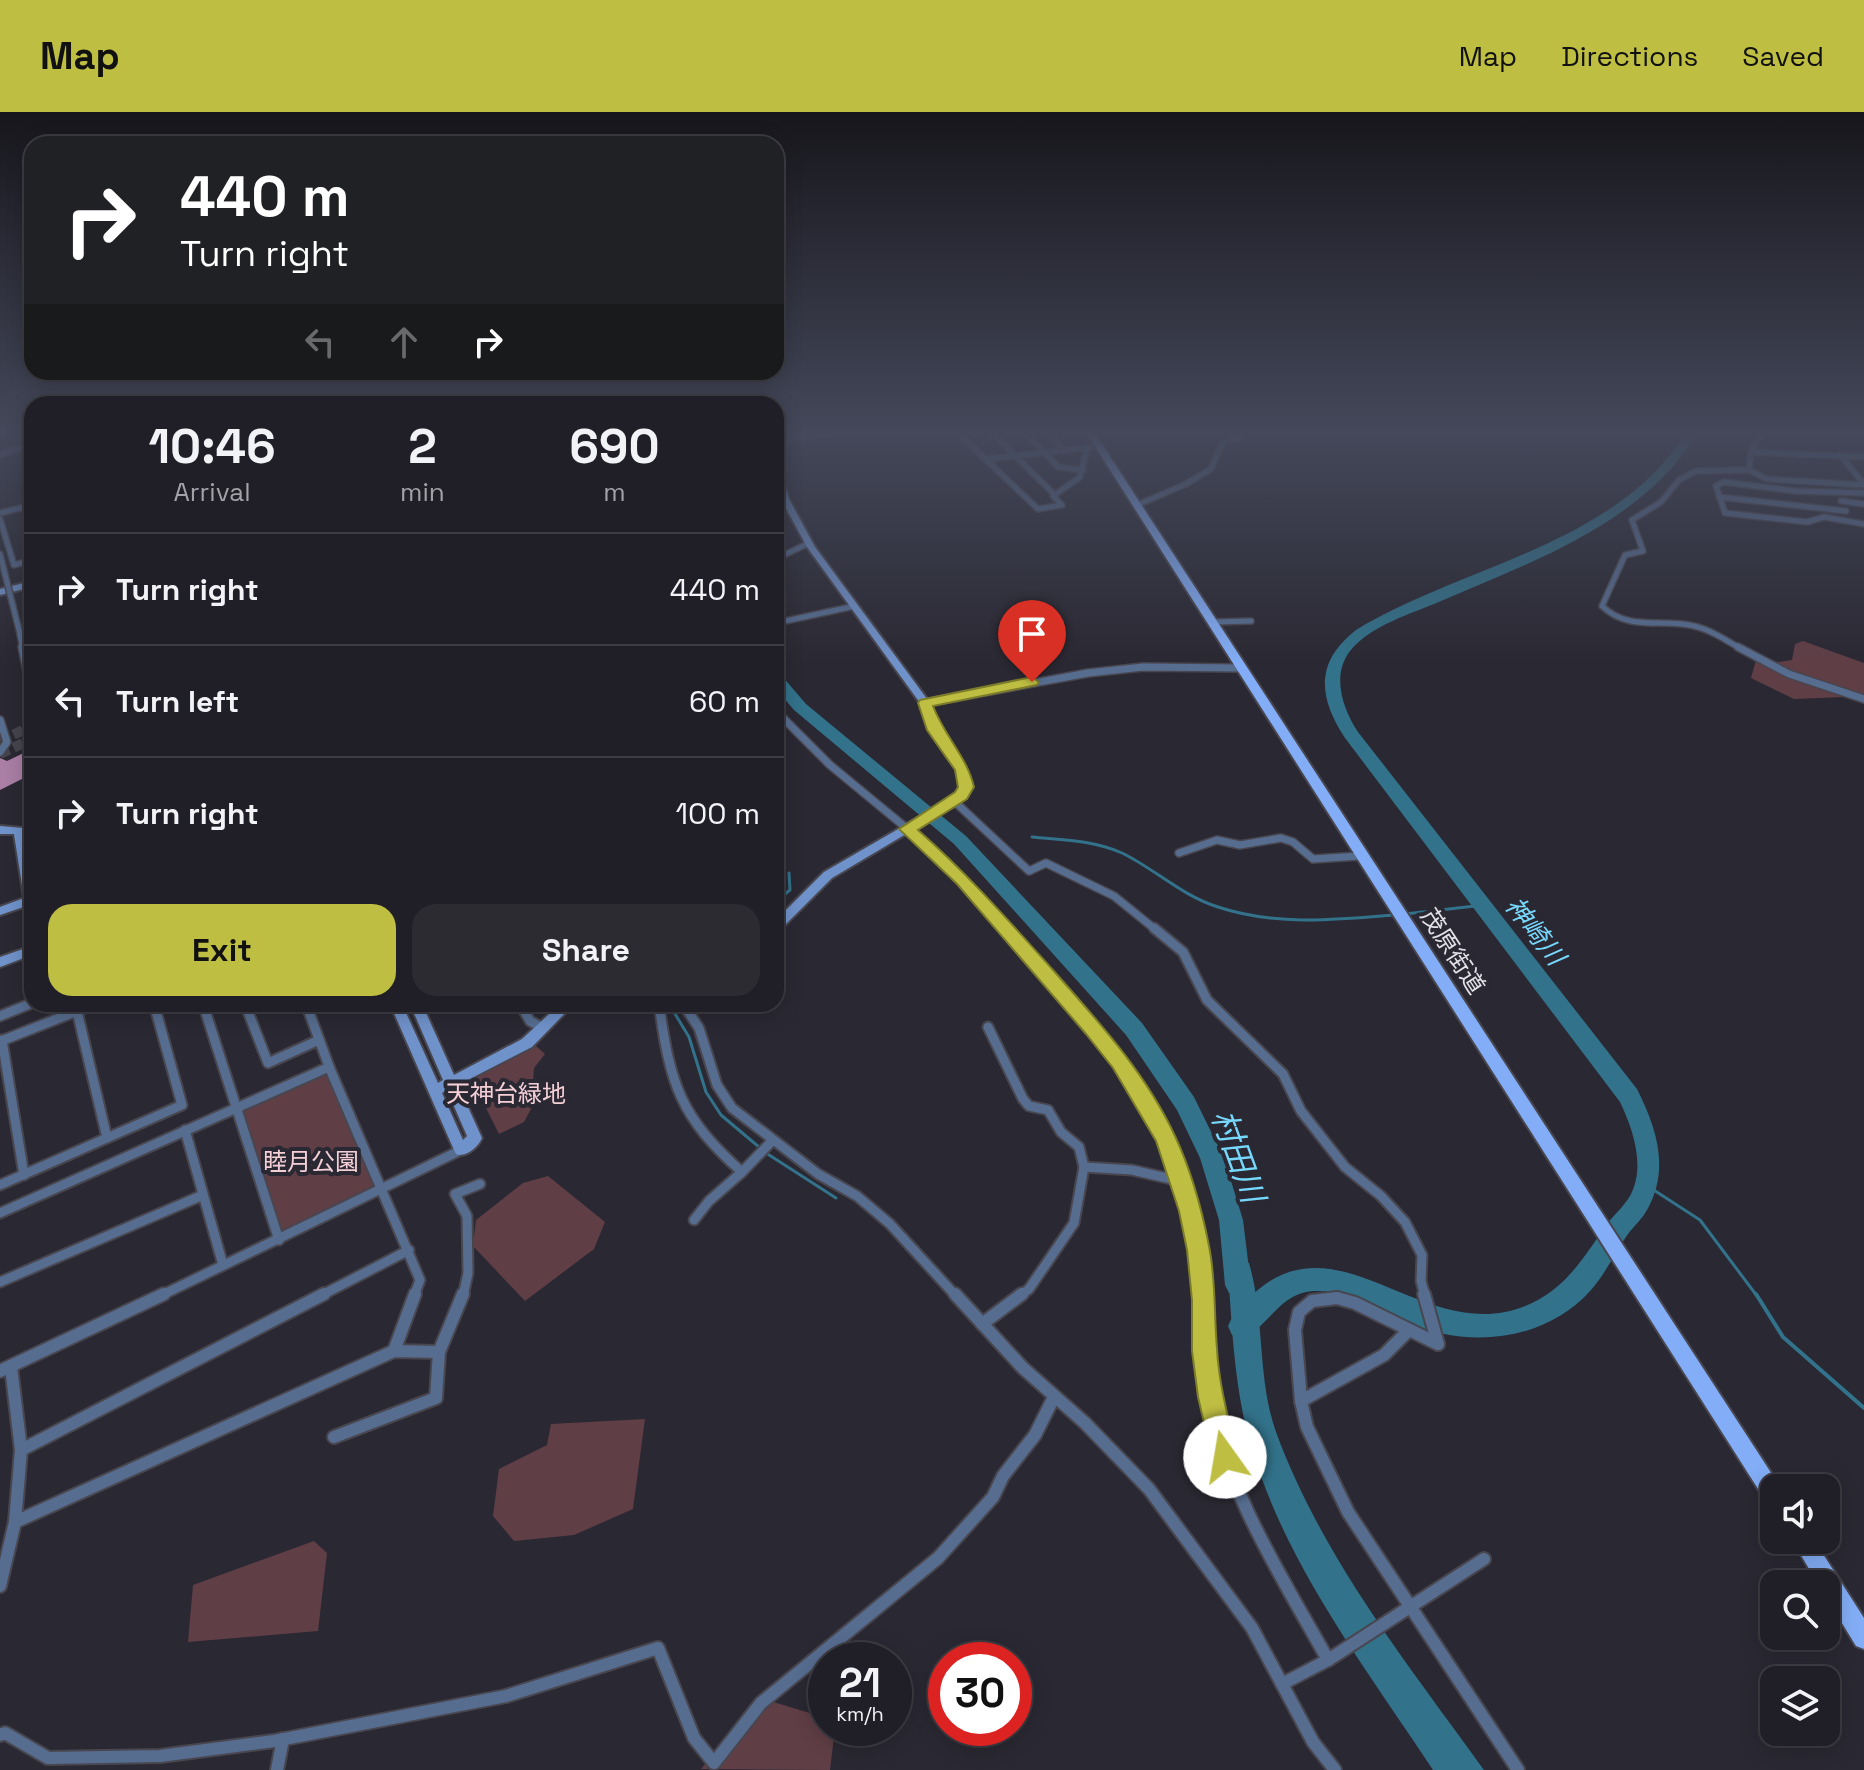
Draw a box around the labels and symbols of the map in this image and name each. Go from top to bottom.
pin [998,600,1066,682]
water label: 神崎川 [1498,890,1574,975]
street label: 茂原街道 [1414,902,1492,1000]
park label: 天神台緑地 [446,1078,566,1109]
water label: 村田川 [1203,1104,1274,1211]
park label: 睦月公園 [263,1146,359,1177]
position arrow [1183,1415,1267,1499]
speed limit sign: 30 [928,1642,1032,1746]

